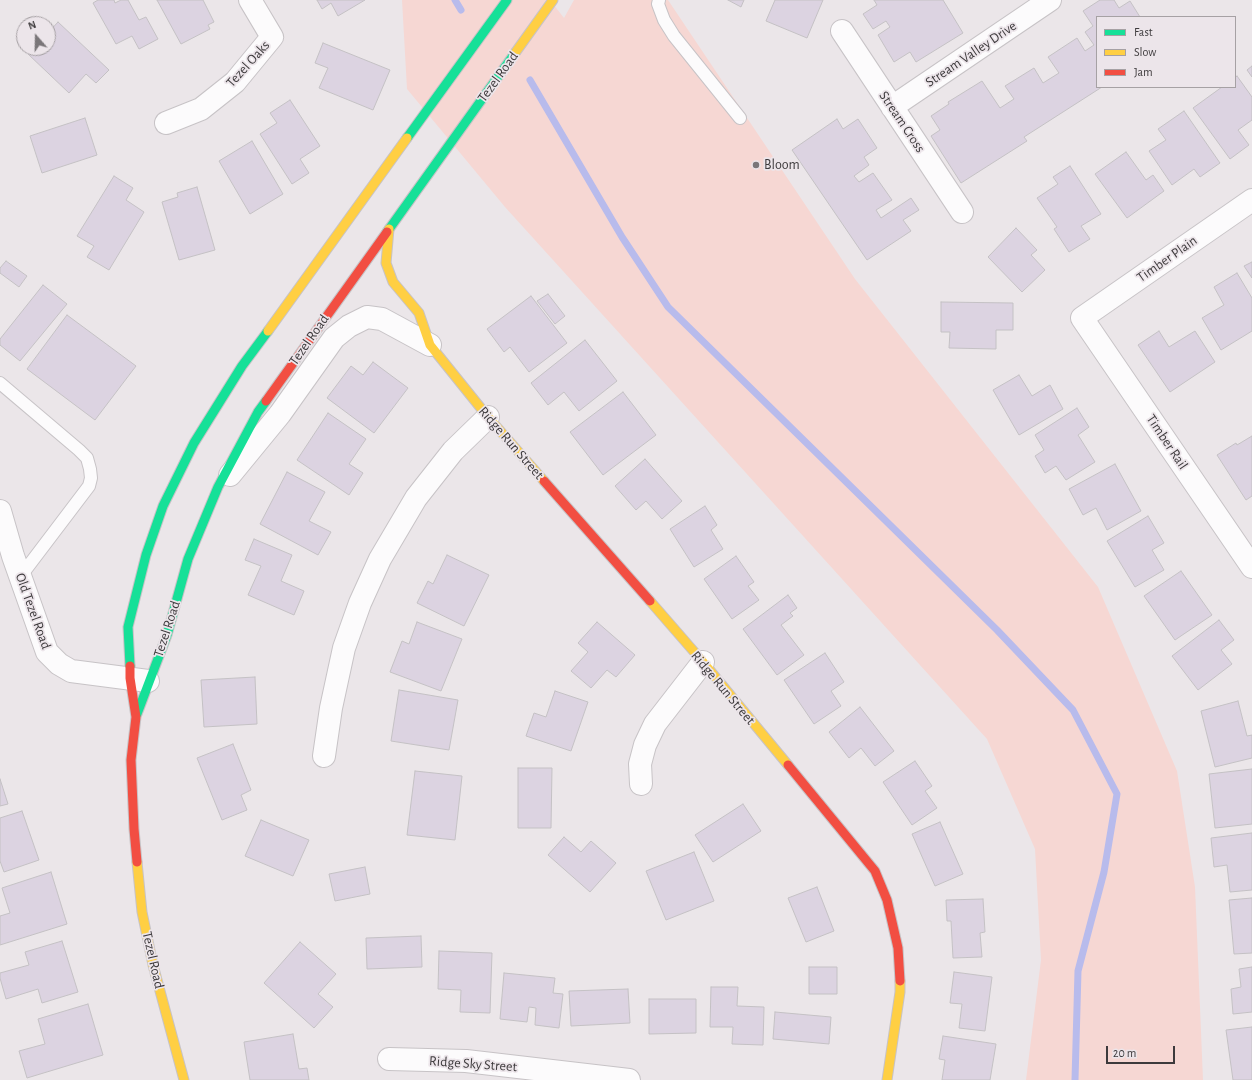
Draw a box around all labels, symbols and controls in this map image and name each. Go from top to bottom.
north arrow [16,16,56,56]
legend [1096,16,1236,88]
street label: Stream Valley Drive [922,17,1020,91]
text: N [27,19,38,32]
text: Fast [1134,26,1153,38]
street label: Tezel Oaks [223,37,273,91]
text: Slow [1134,46,1156,58]
street label: Tezel Road [474,49,522,105]
text: Jam [1134,66,1153,78]
street label: Stream Cross [875,88,929,156]
place label: Bloom [764,157,800,173]
marker: Bloom [751,160,761,170]
street label: Timber Plain [1134,232,1200,286]
street label: Tezel Road [285,311,333,369]
street label: Ridge Run Street [475,403,547,483]
street label: Timber Rail [1142,411,1192,473]
street label: Old Tezel Road [11,571,55,651]
street label: Tezel Road [150,599,184,659]
street label: Ridge Run Street [687,648,759,728]
street label: Tezel Road [138,930,168,990]
scale bar [1108,1038,1177,1064]
text: 20 m [1113,1047,1136,1059]
street label: Ridge Sky Street [428,1053,518,1075]

